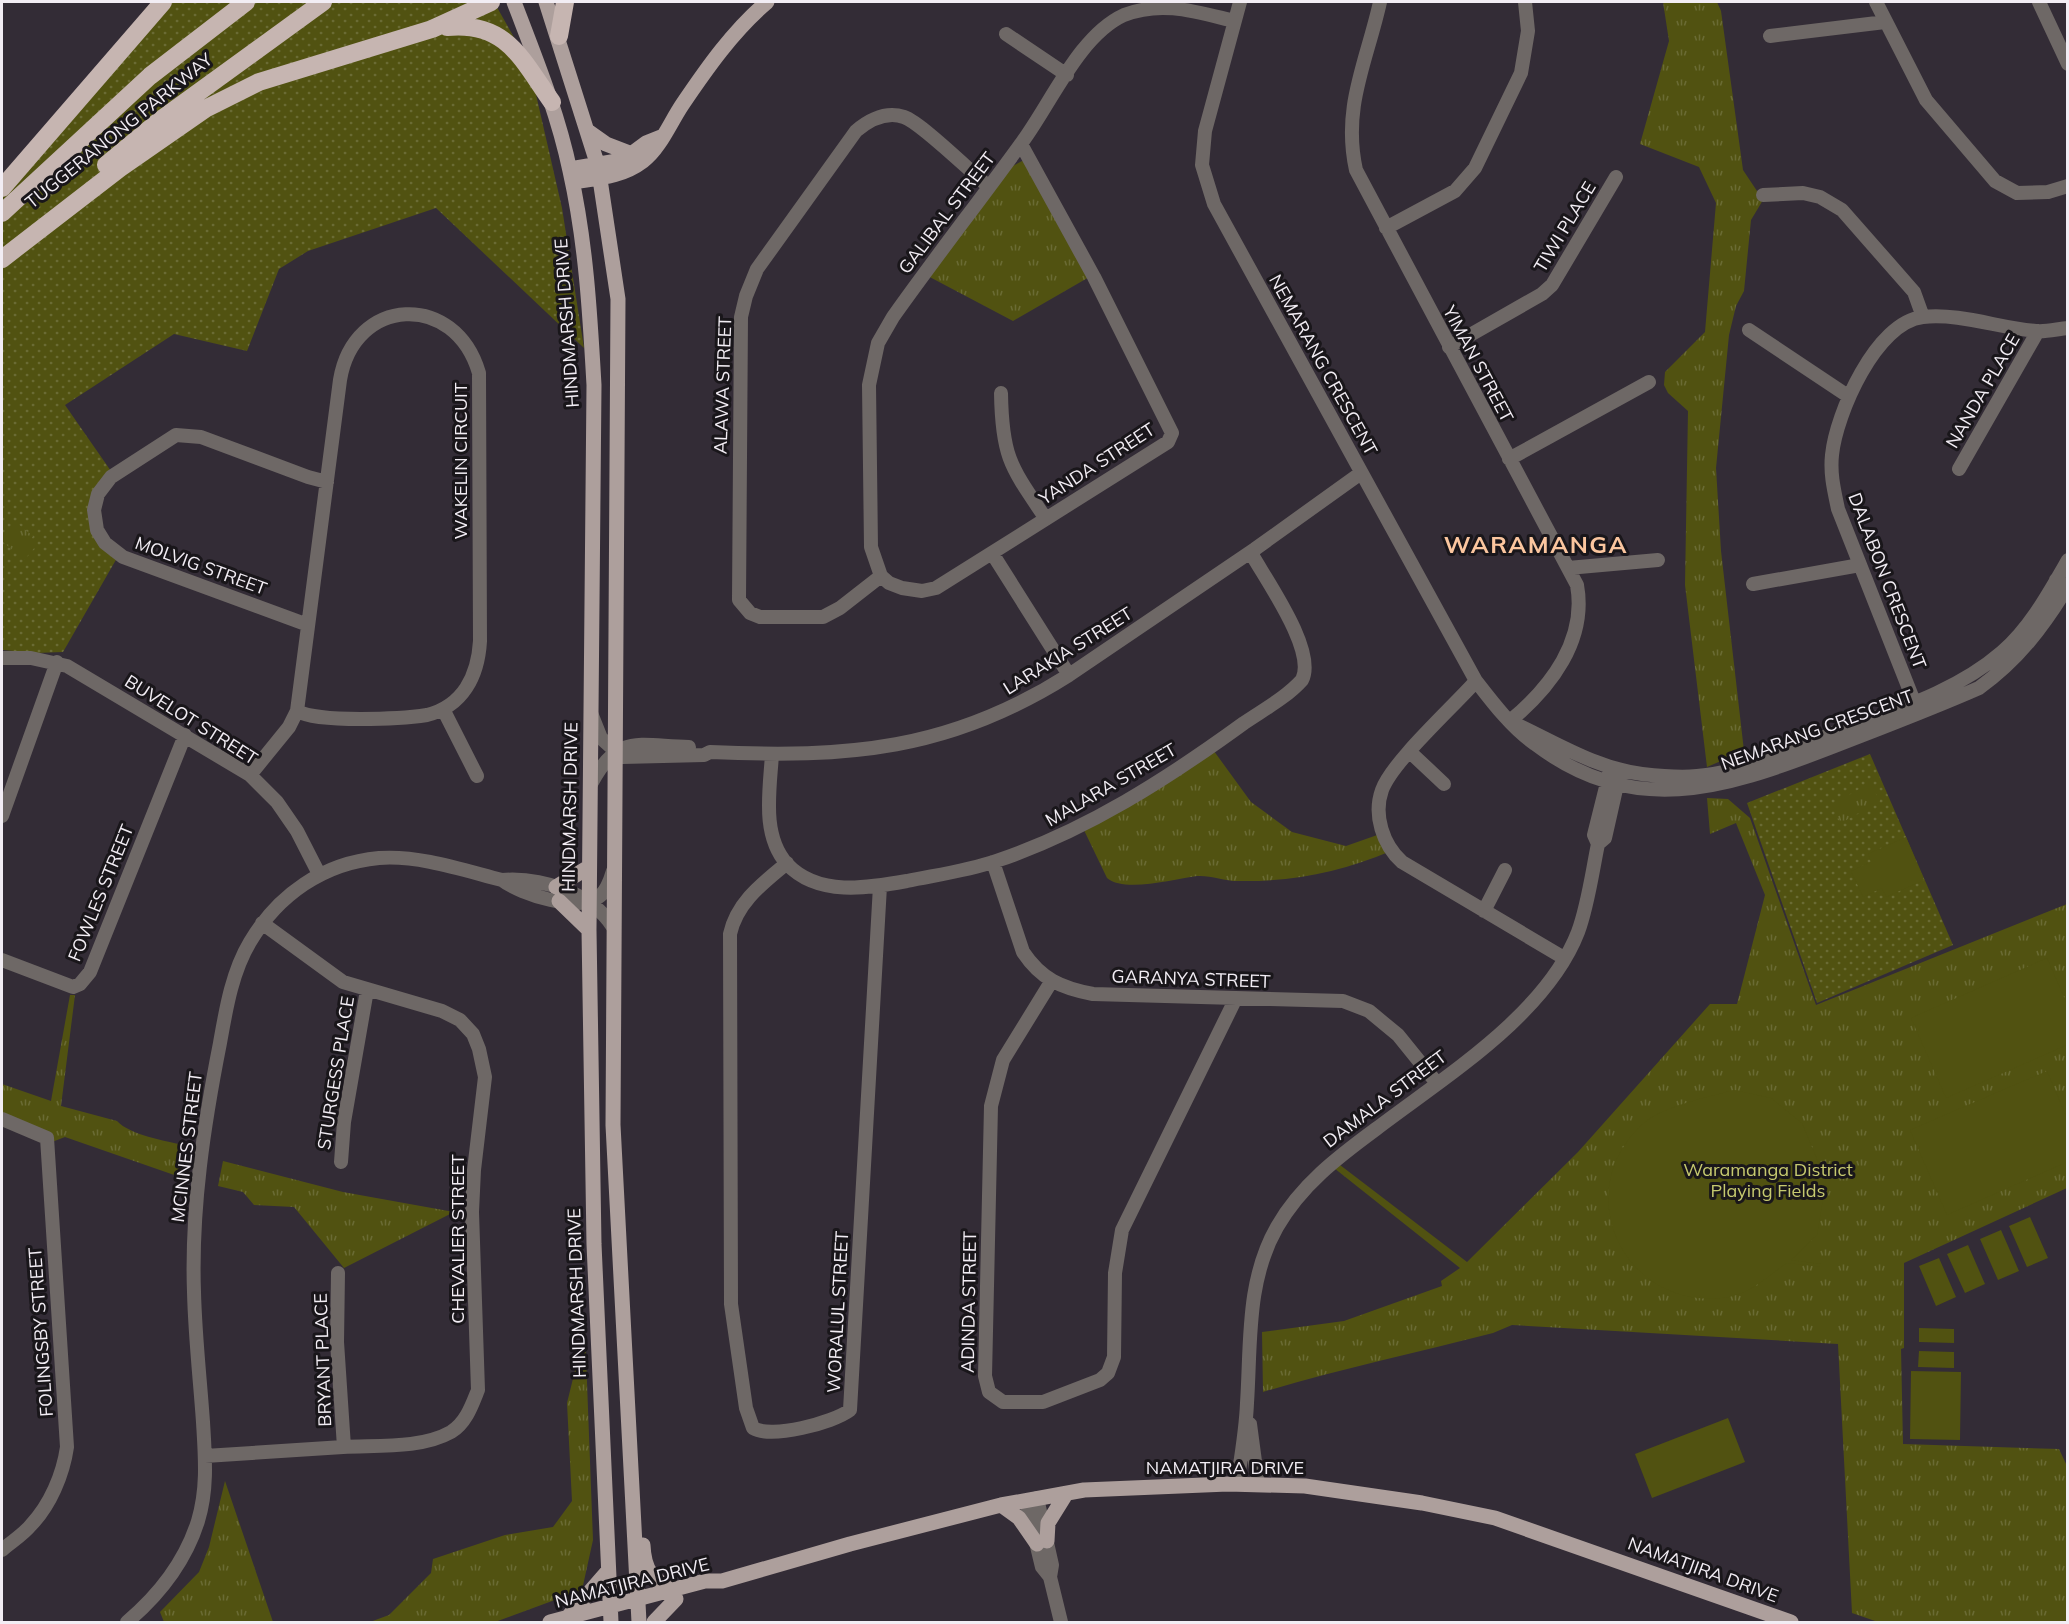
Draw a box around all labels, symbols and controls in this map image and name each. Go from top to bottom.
street label: TUGGERANONG PARKWAY [20,47,218,213]
street label: GALIBAL STREET [893,147,1000,278]
street label: TIWI PLACE [1528,177,1601,276]
street label: HINDMARSH DRIVE [549,237,584,409]
street label: NEMARANG CRESCENT [1264,270,1383,459]
street label: YIMAN STREET [1438,301,1519,426]
street label: ALAWA STREET [709,316,736,454]
street label: NANDA PLACE [1941,329,2025,452]
street label: WAKELIN CIRCUIT [449,382,472,540]
street label: YANDA STREET [1034,417,1159,510]
street label: DALABON CRESCENT [1843,489,1932,672]
district label: WARAMANGA [1444,529,1628,559]
street label: MOLVIG STREET [132,531,270,600]
street label: LARAKIA STREET [999,601,1137,700]
street label: BUVELOT STREET [121,669,262,770]
street label: NEMARANG CRESCENT [1717,684,1916,775]
street label: HINDMARSH DRIVE [557,722,582,892]
street label: MALARA STREET [1041,738,1181,831]
street label: FOWLES STREET [63,821,139,965]
street label: GARANYA STREET [1111,964,1271,993]
street label: STURGESS PLACE [312,995,359,1151]
street label: DAMALA STREET [1318,1045,1451,1152]
street label: MCINNES STREET [166,1070,207,1224]
street label: CHEVALIER STREET [446,1154,469,1324]
park label: Waramanga District Playing Fields [1683,1158,1853,1202]
street label: HINDMARSH DRIVE [562,1208,591,1378]
street label: WORALUL STREET [822,1230,853,1394]
street label: ADINDA STREET [956,1231,981,1373]
street label: FOLINGSBY STREET [23,1246,58,1417]
street label: BRYANT PLACE [309,1293,336,1427]
street label: NAMATJIRA DRIVE [1146,1456,1304,1479]
street label: NAMATJIRA DRIVE [1625,1532,1781,1607]
street label: NAMATJIRA DRIVE [552,1552,711,1613]

